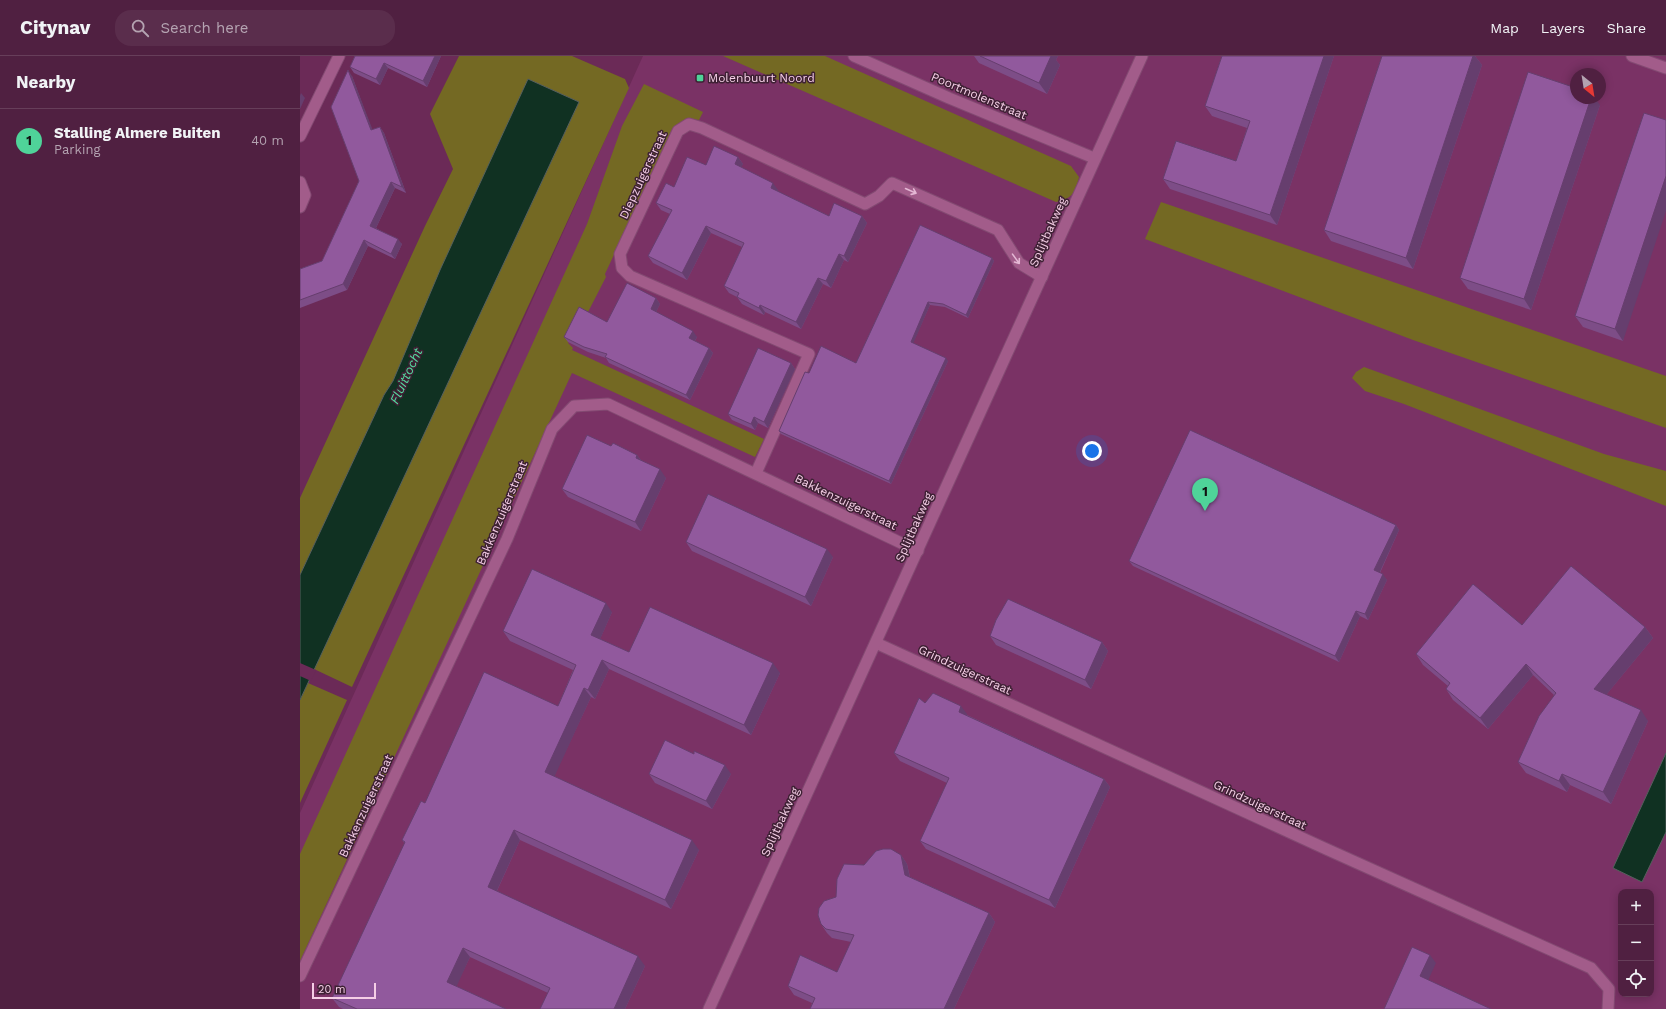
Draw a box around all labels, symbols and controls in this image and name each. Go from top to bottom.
search box [115,10,395,46]
text: Citynav [20,16,91,39]
icon: search [129,17,151,39]
text: Search here [161,19,248,37]
text: Map [1490,20,1519,36]
text: Layers [1541,20,1585,36]
text: Share [1607,20,1646,36]
north arrow [1570,68,1606,104]
street label: Poortmolenstraat [929,70,1029,122]
place label: Molenbuurt Noord [708,71,815,85]
text: Nearby [16,72,75,92]
marker: Molenbuurt Noord [695,73,705,83]
text: Stalling Almere Buiten [54,124,221,142]
street label: Diepzuigerstraat [616,129,670,221]
text: 1 [26,133,32,148]
text: 40 m [251,133,284,148]
text: Parking [54,142,100,157]
one-way arrow [904,188,916,195]
street label: Splijtbakweg [1026,195,1070,269]
one-way arrow [1012,253,1020,264]
water label: Fluittocht [387,345,426,406]
your location [1082,441,1102,461]
street label: Bakkenzuigerstraat [474,459,530,567]
street label: Bakkenzuigerstraat [793,471,899,533]
pin: 1 [1192,478,1218,511]
street label: Splijtbakweg [892,490,936,564]
street label: Grindzuigerstraat [916,642,1014,698]
street label: Bakkenzuigerstraat [336,752,396,860]
street label: Grindzuigerstraat [1211,777,1309,833]
street label: Splijtbakweg [758,785,802,859]
map controls [1618,889,1654,997]
button: + [1618,889,1654,925]
button: − [1618,925,1654,961]
button: locate [1618,961,1654,997]
scale bar [312,981,376,1000]
text: 20 m [318,983,346,996]

